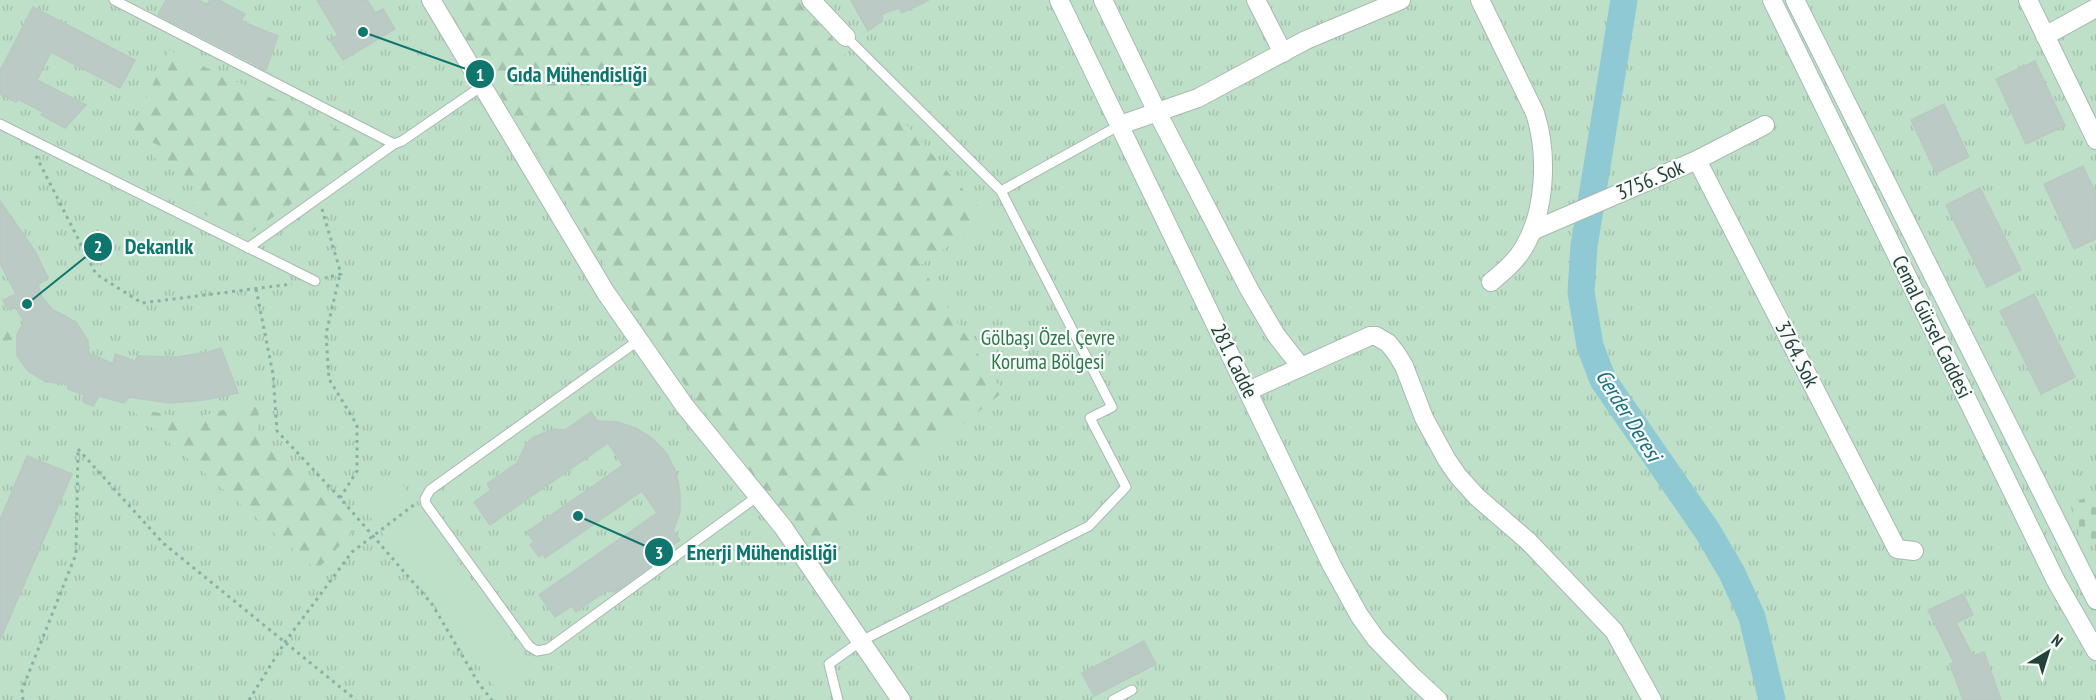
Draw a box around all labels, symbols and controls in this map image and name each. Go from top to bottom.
callout: Gıda Mühendisliği [465,54,660,94]
text: Gıda Mühendisliği [507,60,647,88]
text: 1 [476,63,484,86]
street label: 3756. Sok [1612,153,1688,206]
callout: Dekanlık [83,227,206,267]
text: Dekanlık [125,232,194,260]
text: 2 [94,235,102,258]
street label: Cemal Gürsel Caddesi [1886,251,1979,403]
street label: 3764. Sok [1769,316,1826,391]
street label: 281. Cadde [1205,319,1264,403]
park label: Gölbaşı Özel Çevre Koruma Bölgesi [981,324,1115,375]
water label: Gerder Deresi [1590,364,1670,469]
callout: Enerji Mühendisliği [644,532,849,572]
text: Enerji Mühendisliği [687,538,837,566]
text: 3 [655,541,663,564]
north arrow [2018,622,2078,682]
text: N [2048,630,2067,651]

